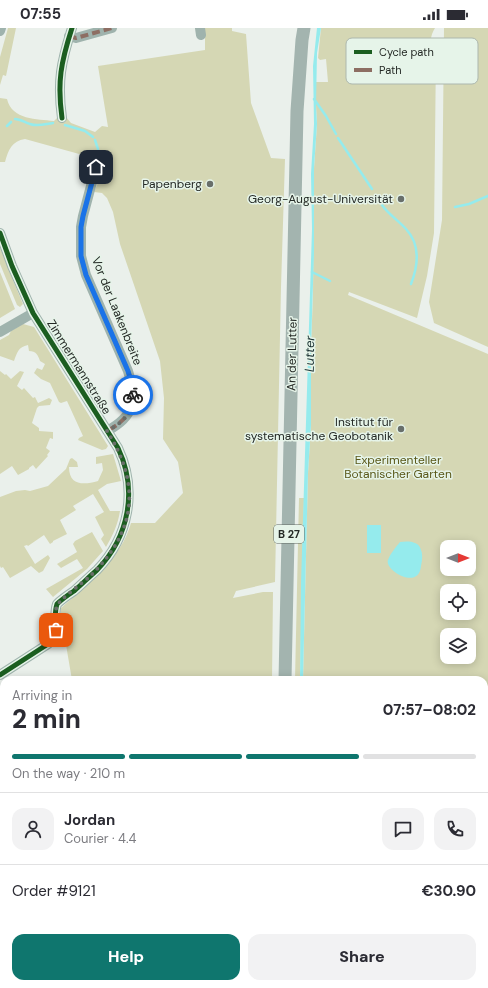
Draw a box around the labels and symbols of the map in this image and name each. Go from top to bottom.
legend [346,38,478,84]
text: Cycle path [379,45,434,59]
text: Path [379,63,402,77]
pin [79,150,113,184]
place label: Papenberg [142,176,202,192]
marker: Papenberg [205,179,215,189]
place label: Georg-August-Universität [248,191,393,207]
marker: Georg-August-Universität [396,194,406,204]
street label: Vor der Laakenbreite [88,254,146,368]
street label: An der Lutter [283,316,301,391]
street label: Zimmermannstraße [43,317,115,418]
water label: Lutter [301,334,318,372]
courier [113,375,153,415]
place label: Institut für systematische Geobotanik [245,414,394,444]
marker: Institut für systematische Geobotanik [396,424,406,434]
park label: Experimenteller Botanischer Garten [344,452,452,482]
road number: B 27 [274,525,304,543]
north arrow [440,540,476,576]
pin [39,613,73,647]

